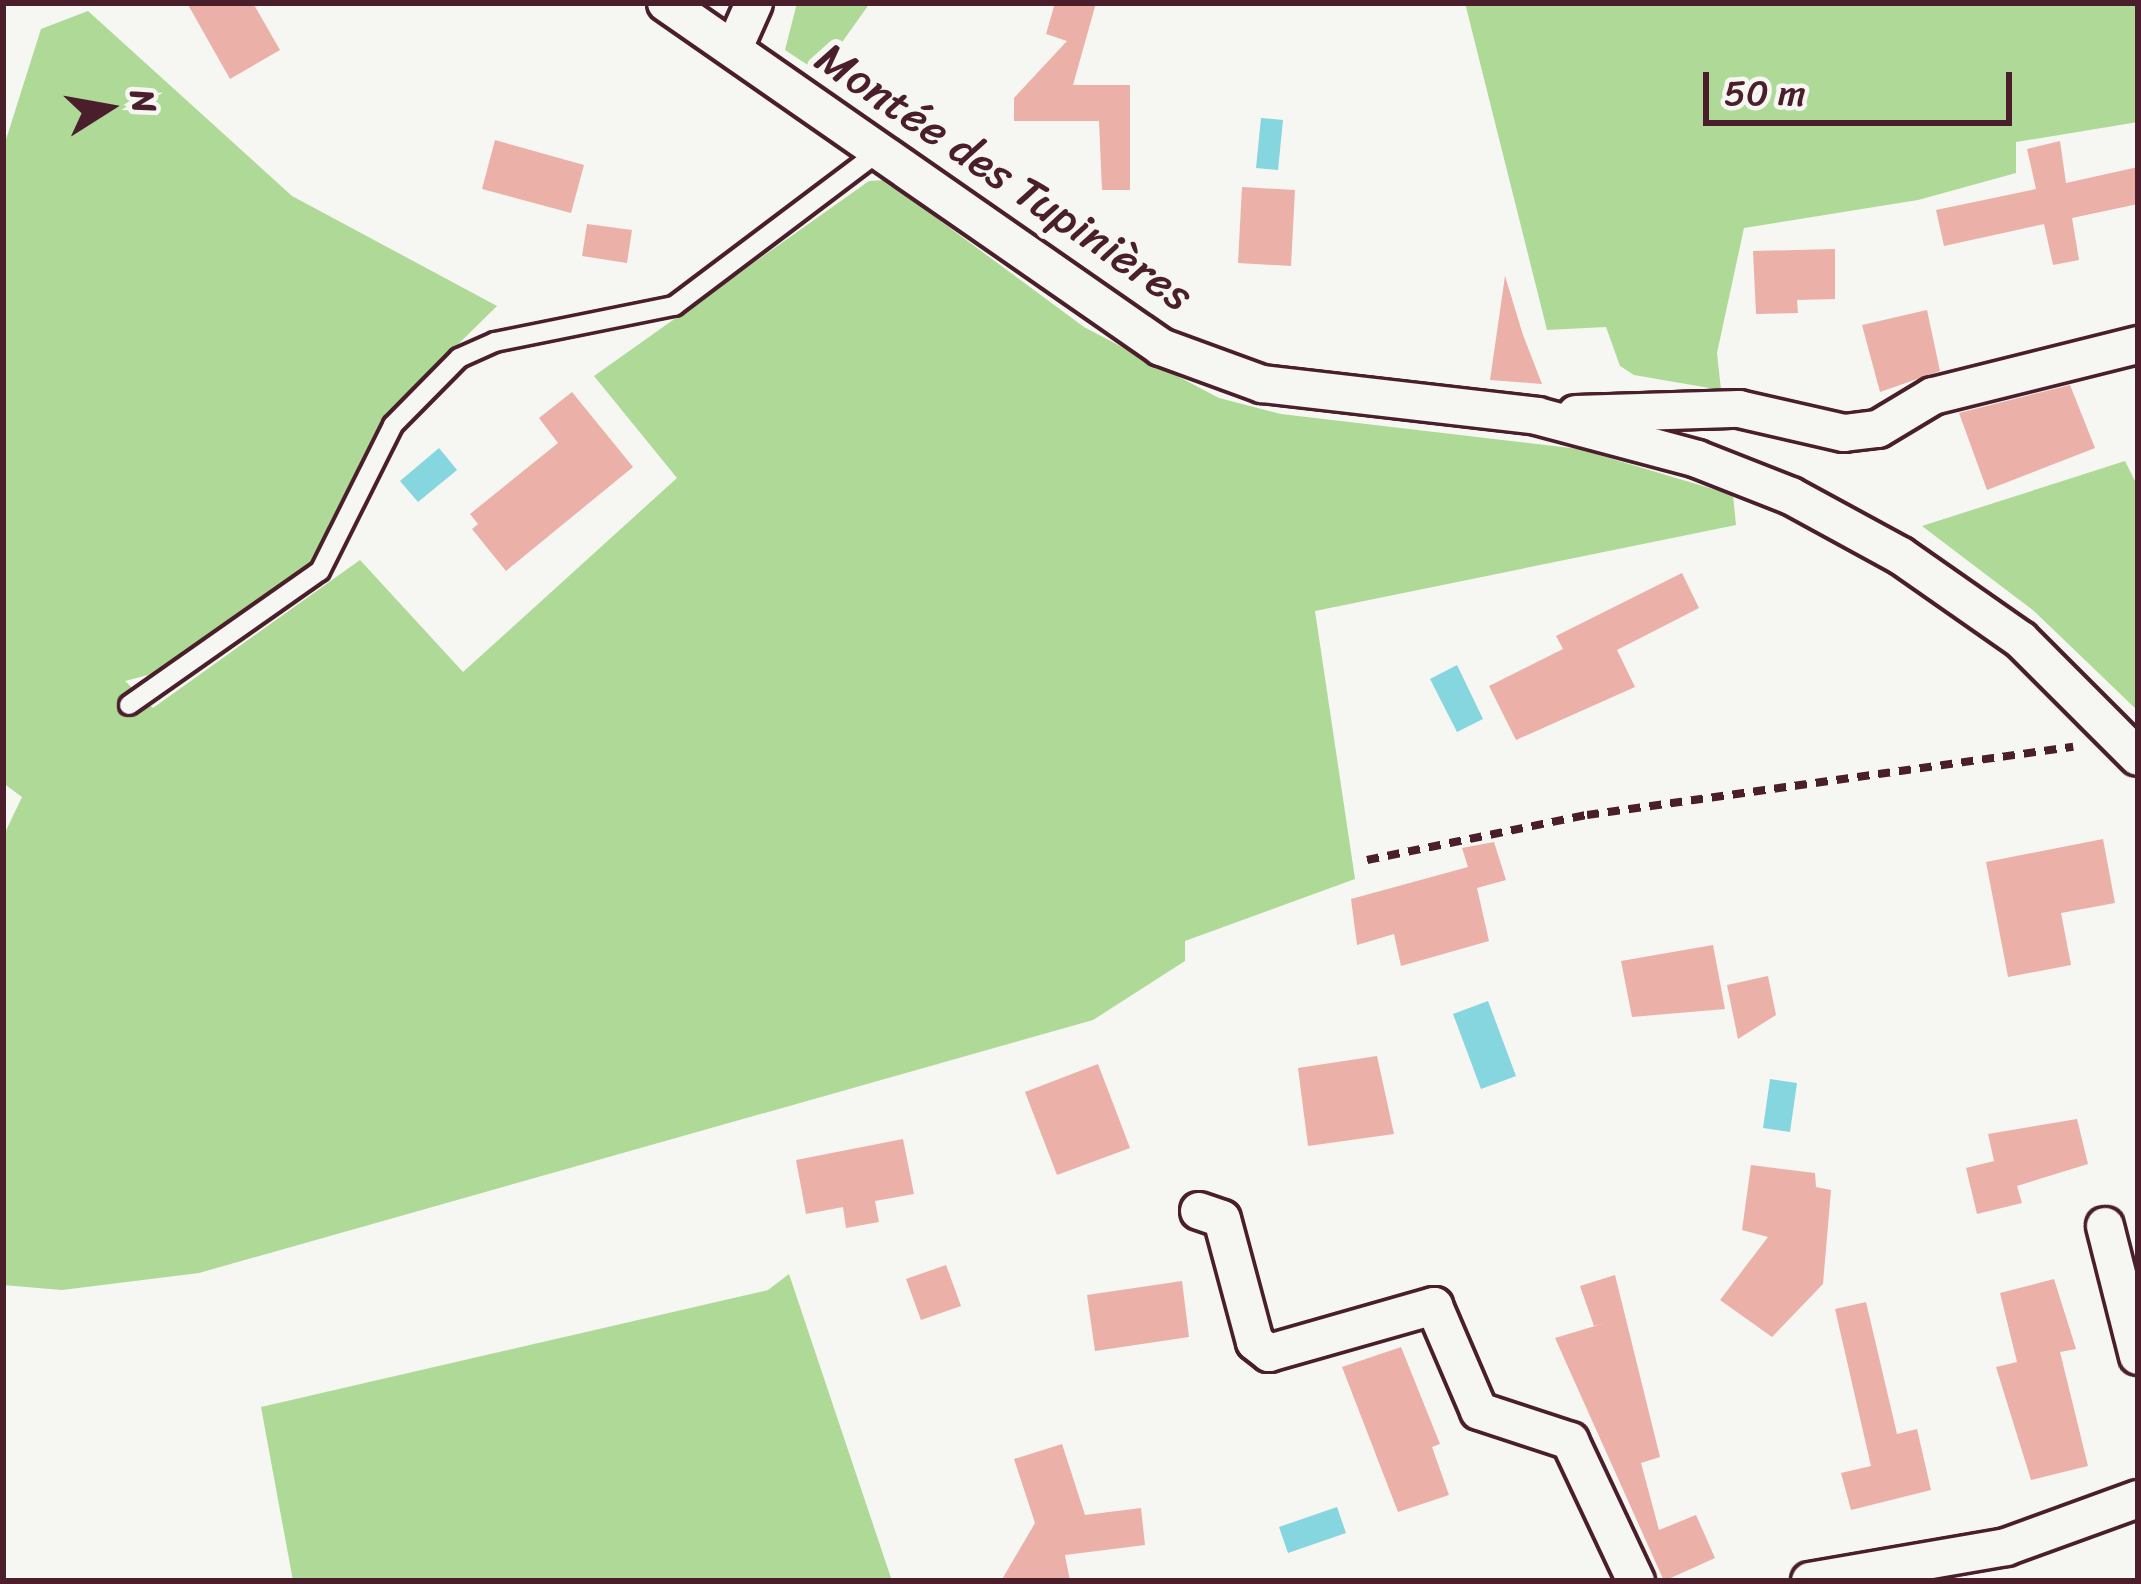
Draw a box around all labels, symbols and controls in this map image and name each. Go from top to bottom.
street label: Montée des Tupinières [805,30,1203,324]
north arrow [48,48,168,168]
scale bar [1709,48,2018,122]
text: 50 m [1724,61,1806,125]
text: N [113,84,174,118]

